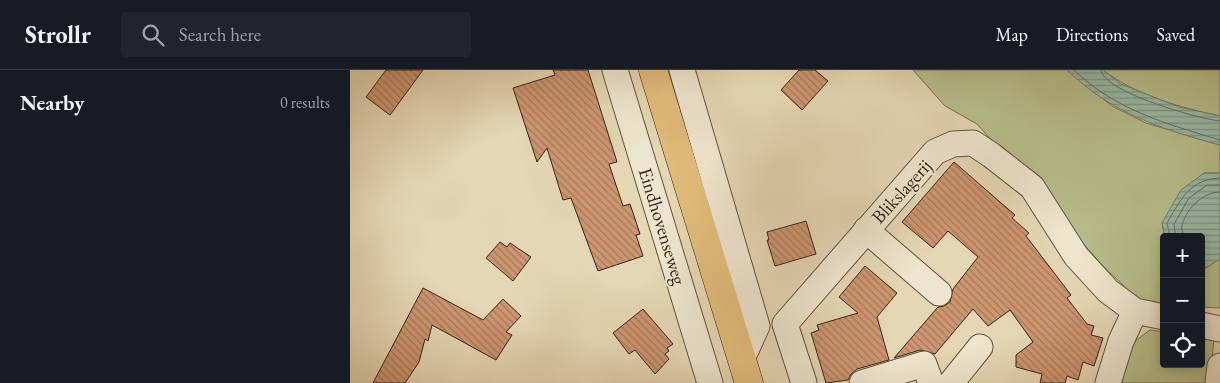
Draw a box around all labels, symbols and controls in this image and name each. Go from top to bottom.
search box [121,12,471,57]
text: Strollr [25,19,91,50]
icon: search [139,21,167,49]
text: Search here [179,22,261,47]
text: Map [996,23,1028,46]
text: Directions [1056,23,1128,46]
text: Saved [1156,23,1195,46]
text: Nearby [20,89,84,116]
text: 0 results [280,92,330,113]
street label: Blikslagerij [866,154,937,229]
street label: Eindhovenseweg [633,165,692,288]
map controls [1160,233,1205,368]
button: + [1160,233,1205,278]
button: − [1160,278,1205,323]
button: locate [1160,323,1205,368]

